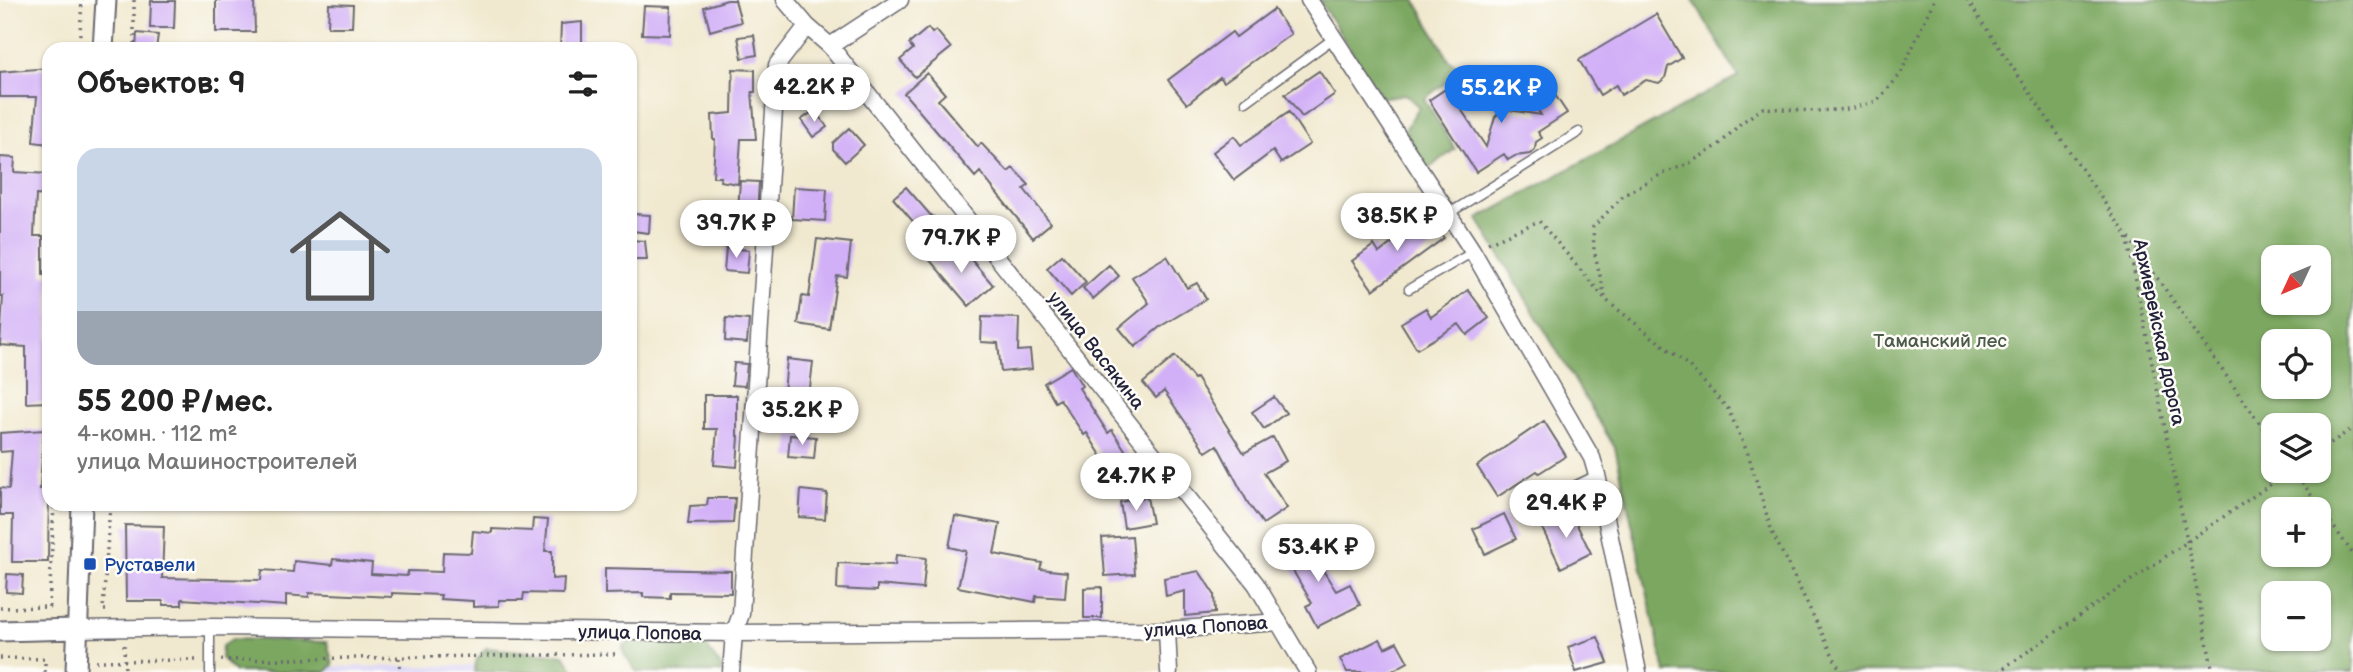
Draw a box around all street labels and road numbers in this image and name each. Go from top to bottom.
street label: Архиерейская дорога [2127,236,2190,428]
street label: улица Васякина [1043,287,1149,415]
street label: улица Попова [1143,612,1269,643]
street label: улица Попова [578,621,702,646]

